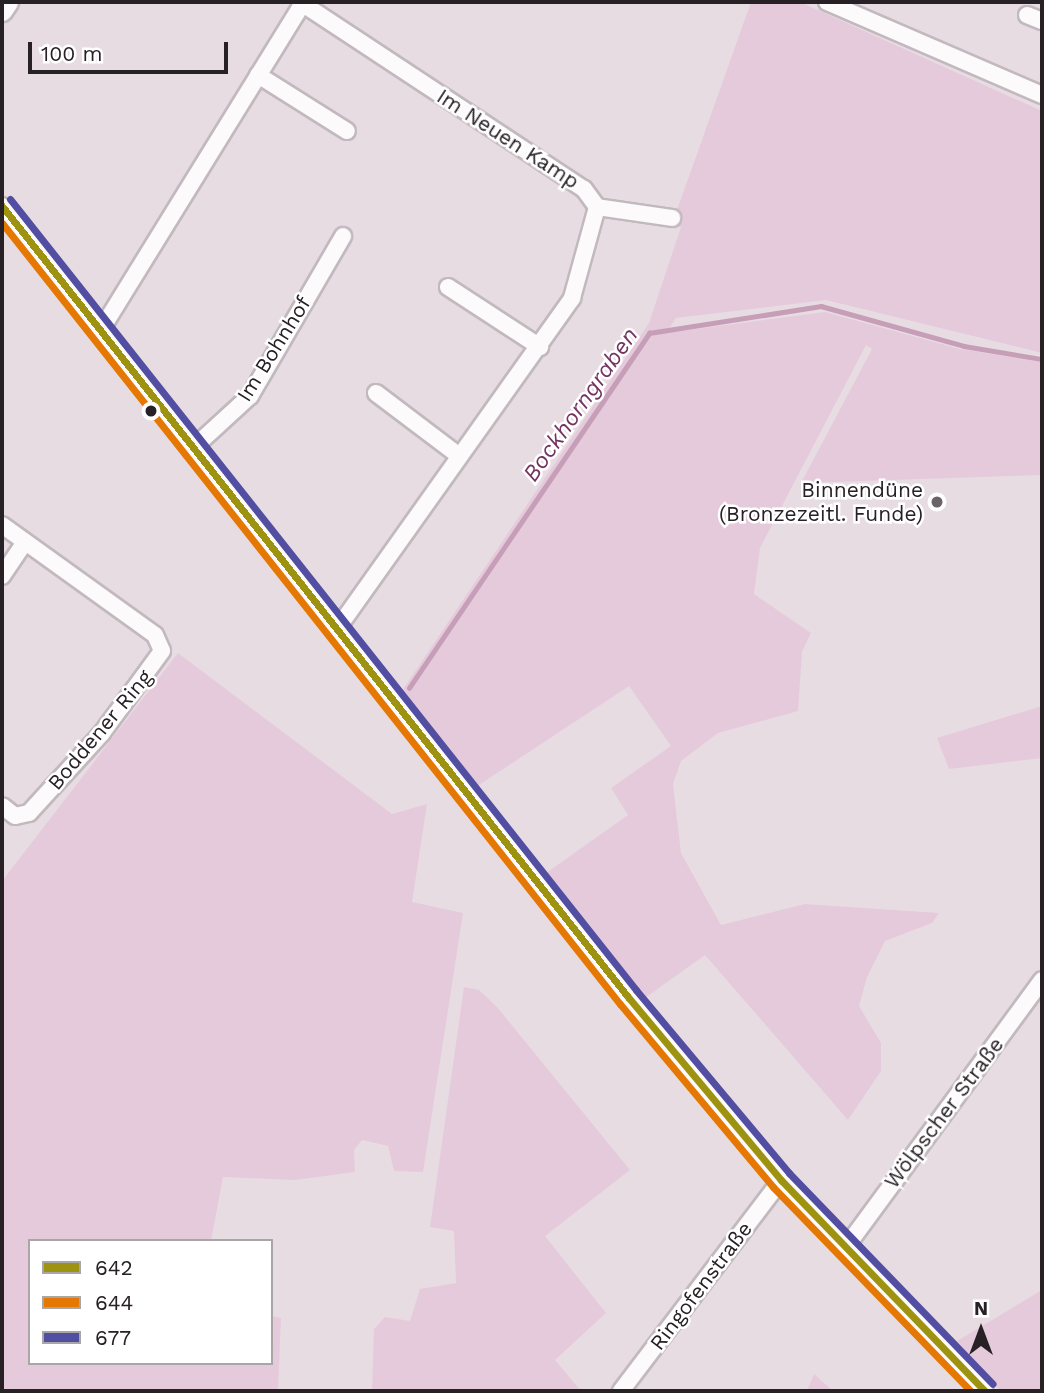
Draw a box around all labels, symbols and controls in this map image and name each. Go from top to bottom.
scale bar [32,28,231,72]
text: 100 m [41,41,103,66]
street label: Im Neuen Kamp [432,84,584,194]
street label: Im Bohnhof [232,292,316,406]
water label: Bockhorngraben [518,323,644,487]
unlabelled marker [144,404,158,418]
place label: Binnendüne (Bronzezeitl. Funde) [719,477,923,527]
marker: Binnendüne (Bronzezeitl. Funde) [929,494,945,510]
street label: Boddener Ring [42,665,158,795]
street label: Wölpscher Straße [879,1032,1009,1194]
street label: Ringofenstraße [645,1217,757,1355]
legend [28,1239,273,1365]
text: 642 [95,1255,133,1280]
text: 644 [95,1290,133,1315]
north arrow [946,1295,1016,1365]
text: N [974,1297,988,1320]
text: 677 [95,1325,131,1350]

